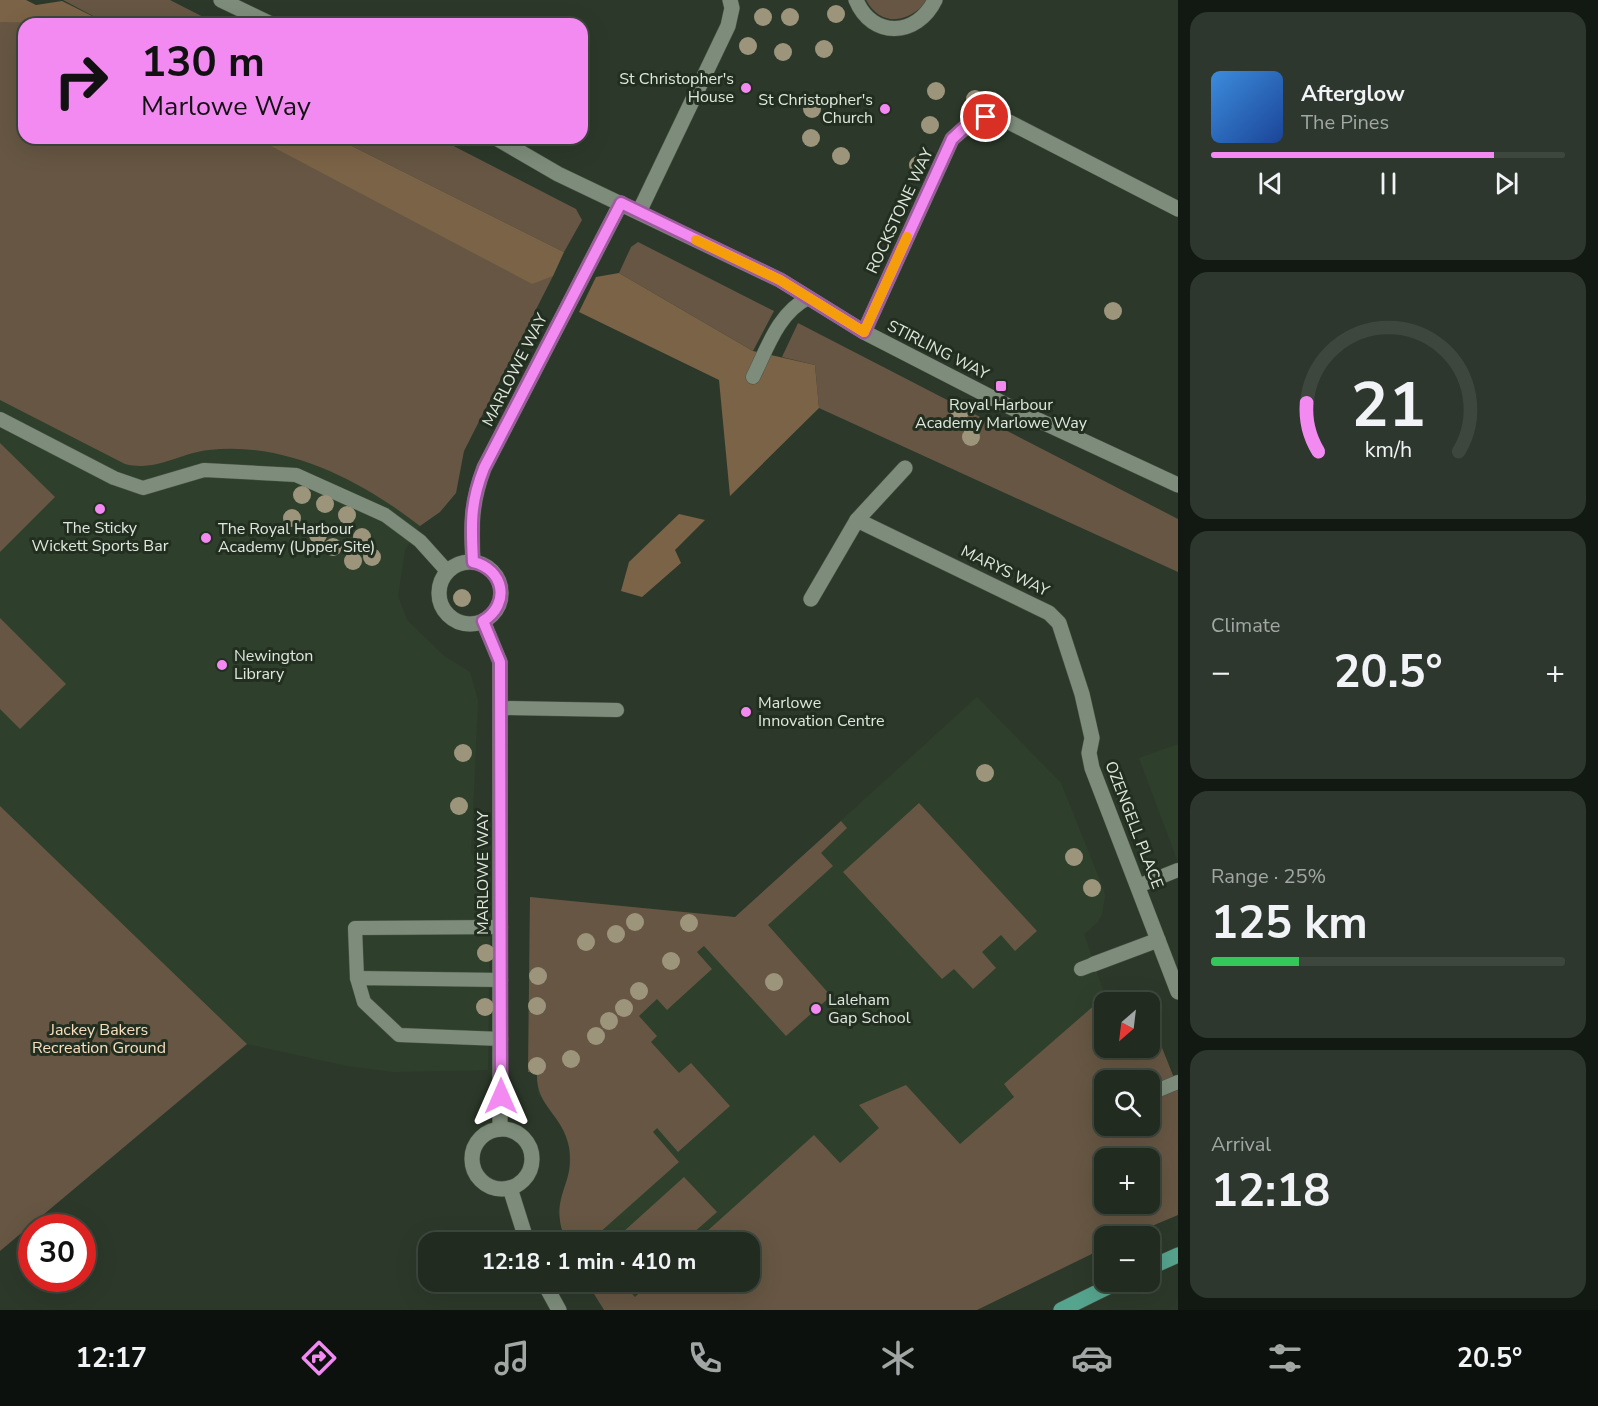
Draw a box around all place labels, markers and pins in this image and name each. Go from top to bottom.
place label: St Christopher's House [619,68,734,108]
marker: St Christopher's House [739,81,753,95]
place label: St Christopher's Church [758,89,873,129]
pin [960,91,1011,142]
marker: St Christopher's Church [878,102,892,116]
marker: Royal Harbour Academy Marlowe Way [994,379,1008,393]
place label: Royal Harbour Academy Marlowe Way [915,394,1088,434]
marker: The Sticky Wickett Sports Bar [93,502,107,516]
place label: The Sticky Wickett Sports Bar [32,517,169,557]
place label: The Royal Harbour Academy (Upper Site) [218,518,375,558]
marker: The Royal Harbour Academy (Upper Site) [199,531,213,545]
place label: Newington Library [234,645,313,685]
marker: Newington Library [215,658,229,672]
place label: Marlowe Innovation Centre [758,692,885,732]
marker: Marlowe Innovation Centre [739,705,753,719]
place label: Laleham Gap School [828,989,911,1029]
marker: Laleham Gap School [809,1002,823,1016]

